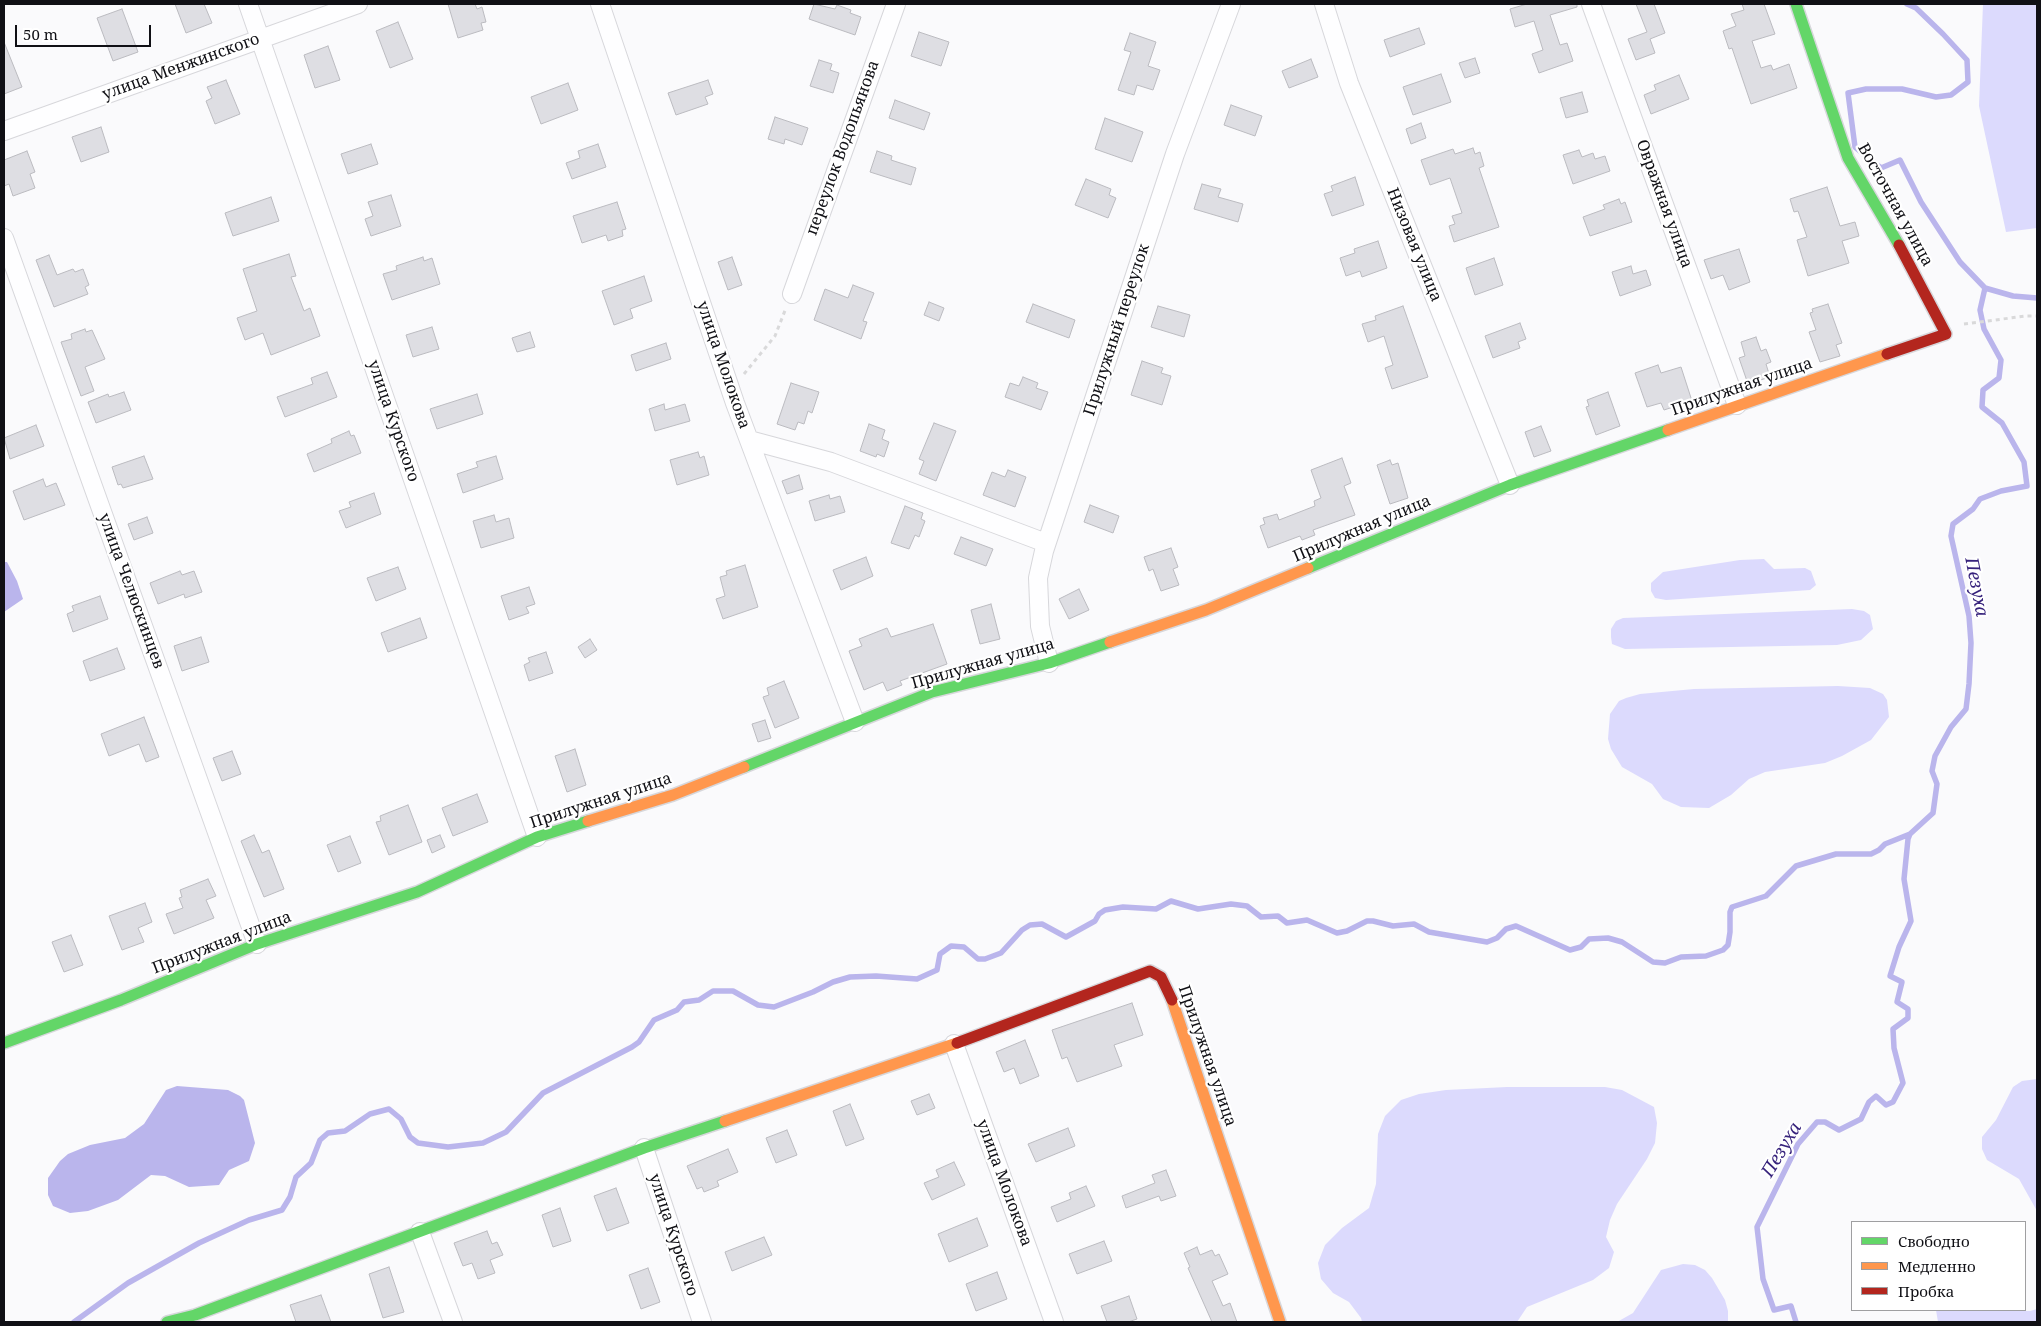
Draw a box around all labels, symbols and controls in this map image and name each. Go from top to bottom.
scale bar [18,15,154,47]
text: 50 m [23,24,58,44]
street label: улица Менжинского [100,30,262,104]
street label: переулок Водопьянова [802,58,884,238]
street label: Овражная улица [1632,137,1696,271]
street label: Восточная улица [1853,140,1937,270]
street label: Низовая улица [1382,185,1446,305]
street label: Прилужный переулок [1080,242,1154,418]
street label: улица Молокова [692,299,754,431]
street label: Прилужная улица [1669,354,1815,420]
street label: улица Курского [363,358,423,484]
street label: Прилужная улица [1290,491,1434,567]
street label: улица Челюскинцев [94,511,168,671]
water label: Пезуха [1960,555,1992,619]
street label: Прилужная улица [909,634,1057,694]
street label: Прилужная улица [528,769,674,833]
street label: Прилужная улица [150,908,294,978]
street label: Прилужная улица [1174,983,1240,1129]
street label: улица Молокова [972,1117,1036,1249]
water label: Пезуха [1757,1119,1807,1181]
street label: улица Курского [644,1171,702,1299]
legend [1851,1221,2026,1311]
text: Свободно [1898,1231,1970,1251]
text: Медленно [1898,1256,1976,1276]
text: Пробка [1898,1281,1954,1301]

